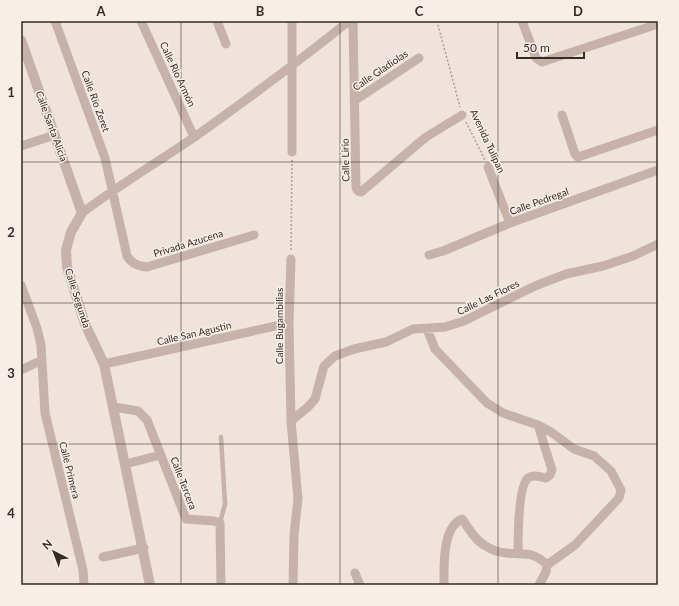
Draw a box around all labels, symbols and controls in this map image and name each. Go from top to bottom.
text: A [95,3,106,19]
text: B [256,3,265,19]
text: C [415,3,424,19]
text: D [573,3,583,19]
scale bar [517,34,584,60]
street label: Calle Río Armón [158,39,198,109]
text: 50 m [523,40,550,55]
street label: Calle Gladiolas [350,47,410,93]
street label: Calle Río Zeret [79,69,113,134]
text: 1 [7,84,15,100]
street label: Calle Santa Alicia [34,89,70,163]
street label: Avenida Tulipan [468,107,508,175]
street label: Calle Lirio [339,138,351,182]
street label: Calle Pedregal [508,185,570,217]
text: 2 [7,224,15,240]
street label: Privada Azucena [152,227,224,259]
street label: Calle Segunda [63,267,93,329]
street label: Calle Las Flores [455,277,521,317]
street label: Calle Bugambilias [273,288,285,364]
street label: Calle San Agustín [156,319,232,347]
text: 3 [7,365,15,381]
street label: Calle Primera [57,440,83,500]
street label: Calle Tercera [168,455,200,511]
text: 4 [7,505,15,521]
north arrow [34,532,74,572]
text: N [39,537,54,552]

